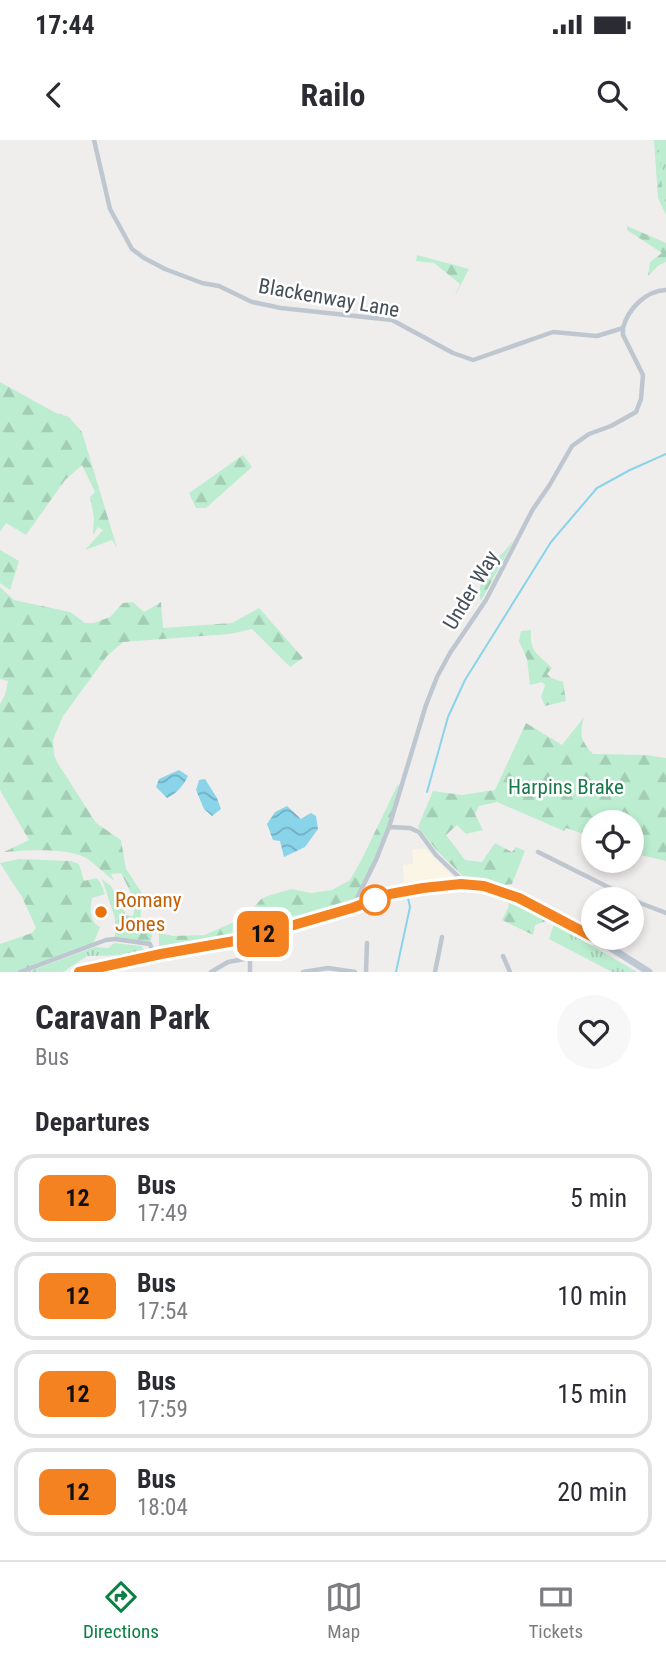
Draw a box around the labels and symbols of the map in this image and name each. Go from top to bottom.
street label: Blackenway Lane [257,274,401,322]
street label: Under Way [438,546,504,634]
park label: Harpins Brake [508,775,624,799]
unlabelled marker [360,885,390,915]
place label: Romany Jones [115,888,182,936]
marker: Romany Jones [93,904,109,920]
line badge: 12 [232,911,294,957]

